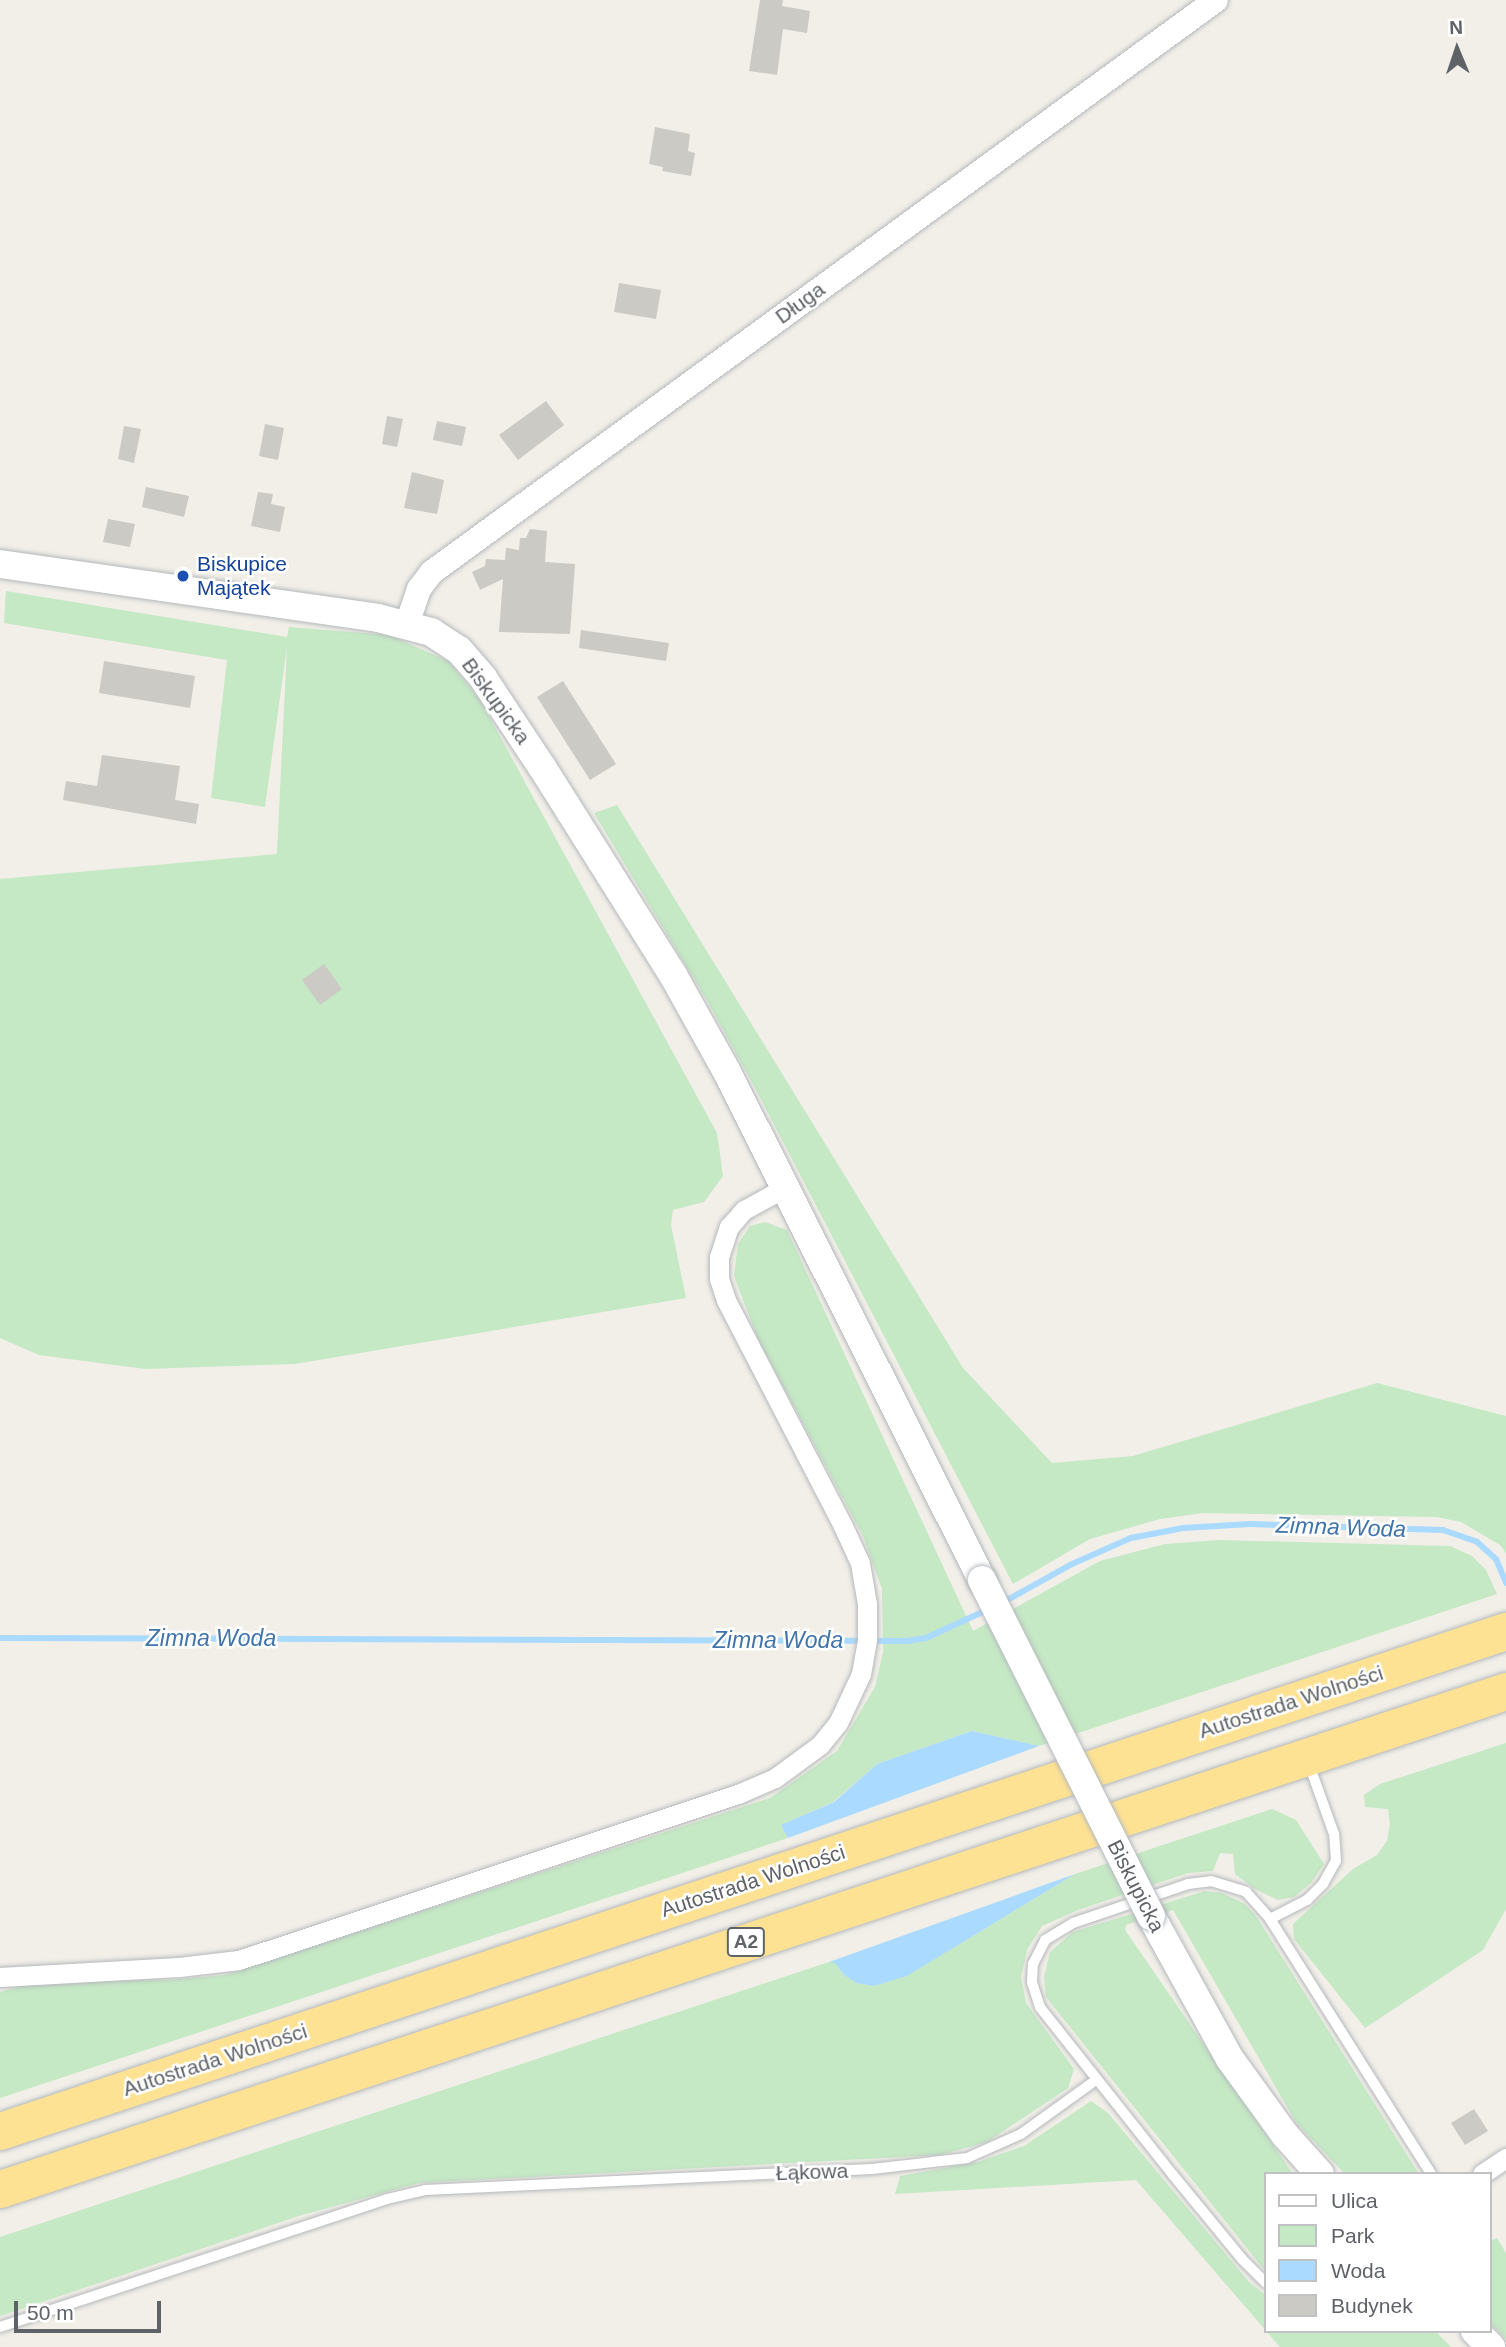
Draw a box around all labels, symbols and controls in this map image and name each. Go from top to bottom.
north arrow [1422,14,1492,84]
text: N [1449,17,1463,38]
street label: Długa [770,277,830,329]
place label: Biskupice Majątek [197,551,287,601]
marker: Biskupice Majątek [175,568,191,584]
street label: Biskupicka [456,653,536,749]
water label: Zimna Woda [1275,1511,1407,1543]
water label: Zimna Woda [146,1624,276,1652]
water label: Zimna Woda [713,1626,843,1654]
street label: Autostrada Wolności [1196,1660,1386,1744]
street label: Biskupicka [1102,1836,1170,1936]
street label: Autostrada Wolności [658,1839,848,1923]
road number: A2 [727,1926,765,1958]
street label: Autostrada Wolności [120,2018,310,2102]
street label: Łąkowa [775,2158,849,2186]
legend [1264,2172,1492,2333]
text: Ulica [1331,2189,1378,2212]
text: Park [1331,2224,1374,2247]
text: Woda [1331,2259,1385,2282]
scale bar [18,2288,164,2332]
text: Budynek [1331,2294,1413,2317]
text: 50 m [27,2301,74,2324]

